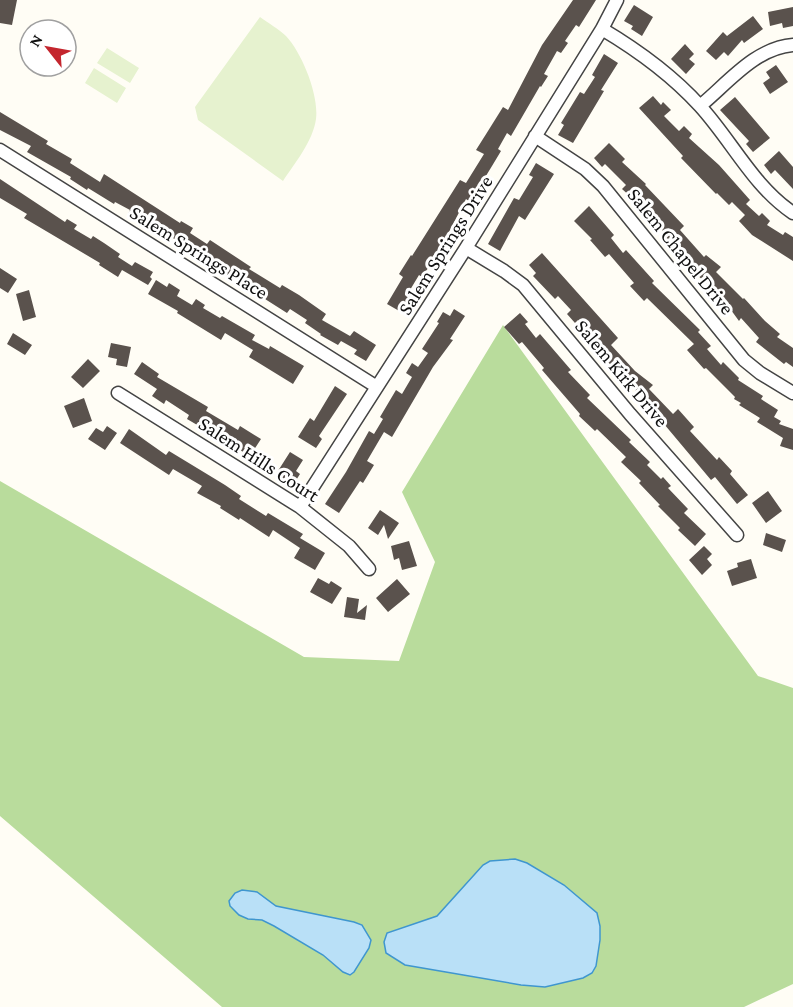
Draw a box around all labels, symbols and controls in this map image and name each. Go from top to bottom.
north arrow [18,18,78,78]
text: N [25,31,46,50]
street label: Salem Springs Drive [393,171,498,319]
street label: Salem Chapel Drive [623,183,739,319]
street label: Salem Springs Place [126,201,272,304]
street label: Salem Kirk Drive [571,315,673,431]
street label: Salem Hills Court [195,412,324,506]

